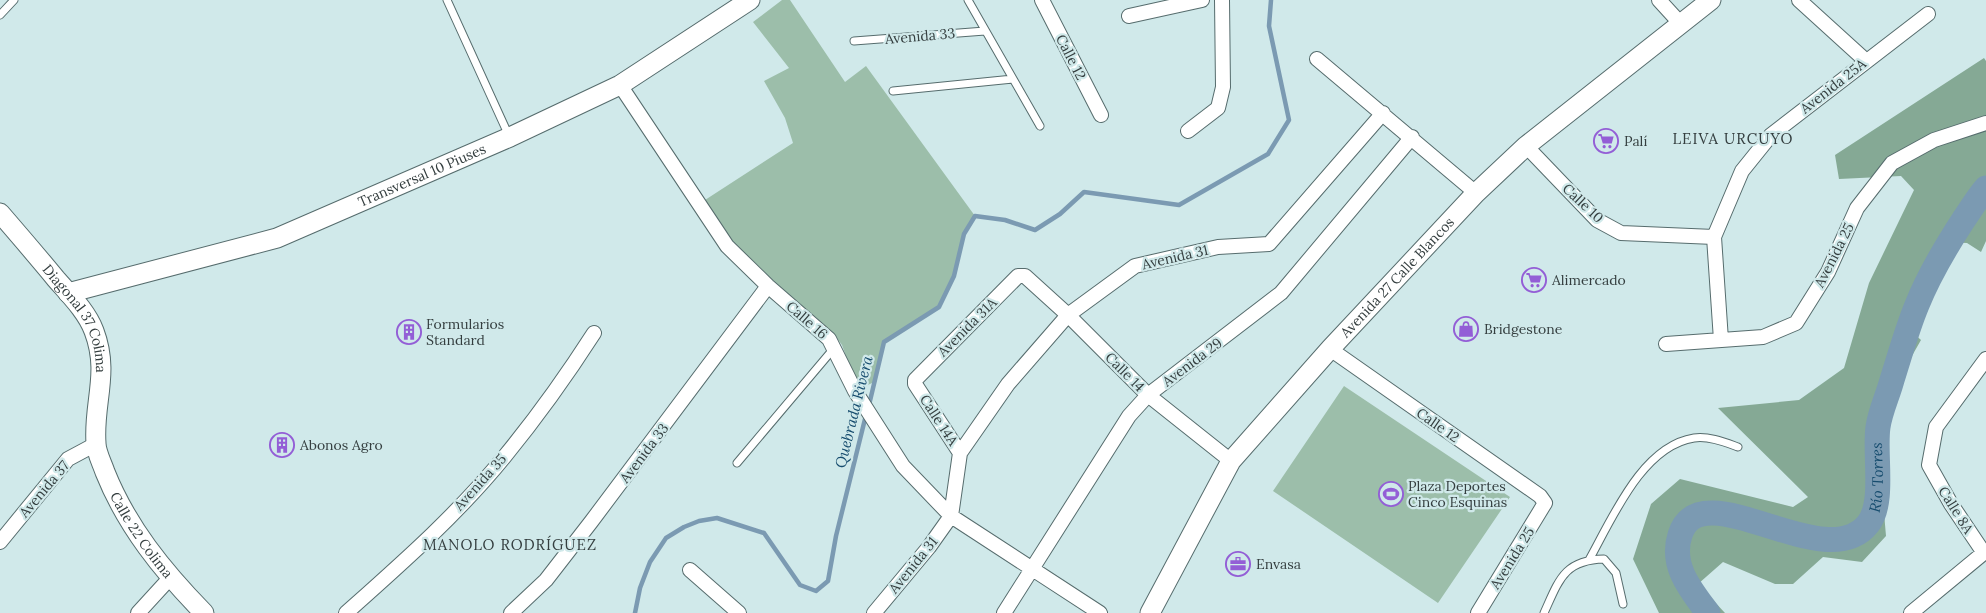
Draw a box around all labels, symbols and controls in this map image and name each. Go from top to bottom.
street label: Avenida 33 [883,24,956,48]
street label: Calle 12 [1052,31,1090,83]
street label: Avenida 25A [1796,55,1870,118]
supermarket icon: Palí [1593,128,1619,154]
district label: LEIVA URCUYO [1672,129,1794,148]
place label: Palí [1624,132,1647,150]
street label: Transversal 10 Piuses [355,140,489,211]
street label: Calle 10 [1559,179,1607,227]
street label: Avenida 27 Calle Blancos [1336,213,1458,342]
street label: Avenida 25 [1810,220,1858,291]
street label: Avenida 31 [1139,241,1210,274]
street label: Diagonal 37 Colima [39,261,110,373]
supermarket icon: Alimercado [1521,267,1547,293]
place label: Alimercado [1551,271,1626,289]
street label: Avenida 31A [933,293,1001,361]
street label: Calle 16 [783,297,831,343]
place label: Formularios Standard [426,315,504,349]
shop icon: Bridgestone [1453,316,1479,342]
building icon: Formularios Standard [396,319,422,345]
place label: Bridgestone [1484,320,1563,338]
street label: Avenida 29 [1158,334,1226,391]
street label: Calle 14 [1101,348,1149,396]
water label: Quebrada Rivera [830,353,877,470]
street label: Calle 14A [916,391,962,449]
street label: Calle 12 [1413,404,1463,446]
street label: Avenida 33 [615,419,672,487]
building icon: Abonos Agro [269,432,295,458]
place label: Abonos Agro [299,436,383,454]
water label: Río Torres [1865,442,1887,514]
street label: Avenida 35 [449,450,510,515]
street label: Avenida 37 [14,456,73,522]
place label: Plaza Deportes Cinco Esquinas [1408,477,1507,511]
sports icon: Plaza Deportes Cinco Esquinas [1378,481,1404,507]
street label: Calle 8A [1934,483,1978,537]
street label: Calle 22 Colima [106,489,177,582]
street label: Avenida 25 [1485,524,1538,593]
street label: Avenida 31 [884,533,941,598]
district label: MANOLO RODRÍGUEZ [423,535,597,554]
office icon: Envasa [1225,551,1251,577]
place label: Envasa [1256,555,1301,573]

